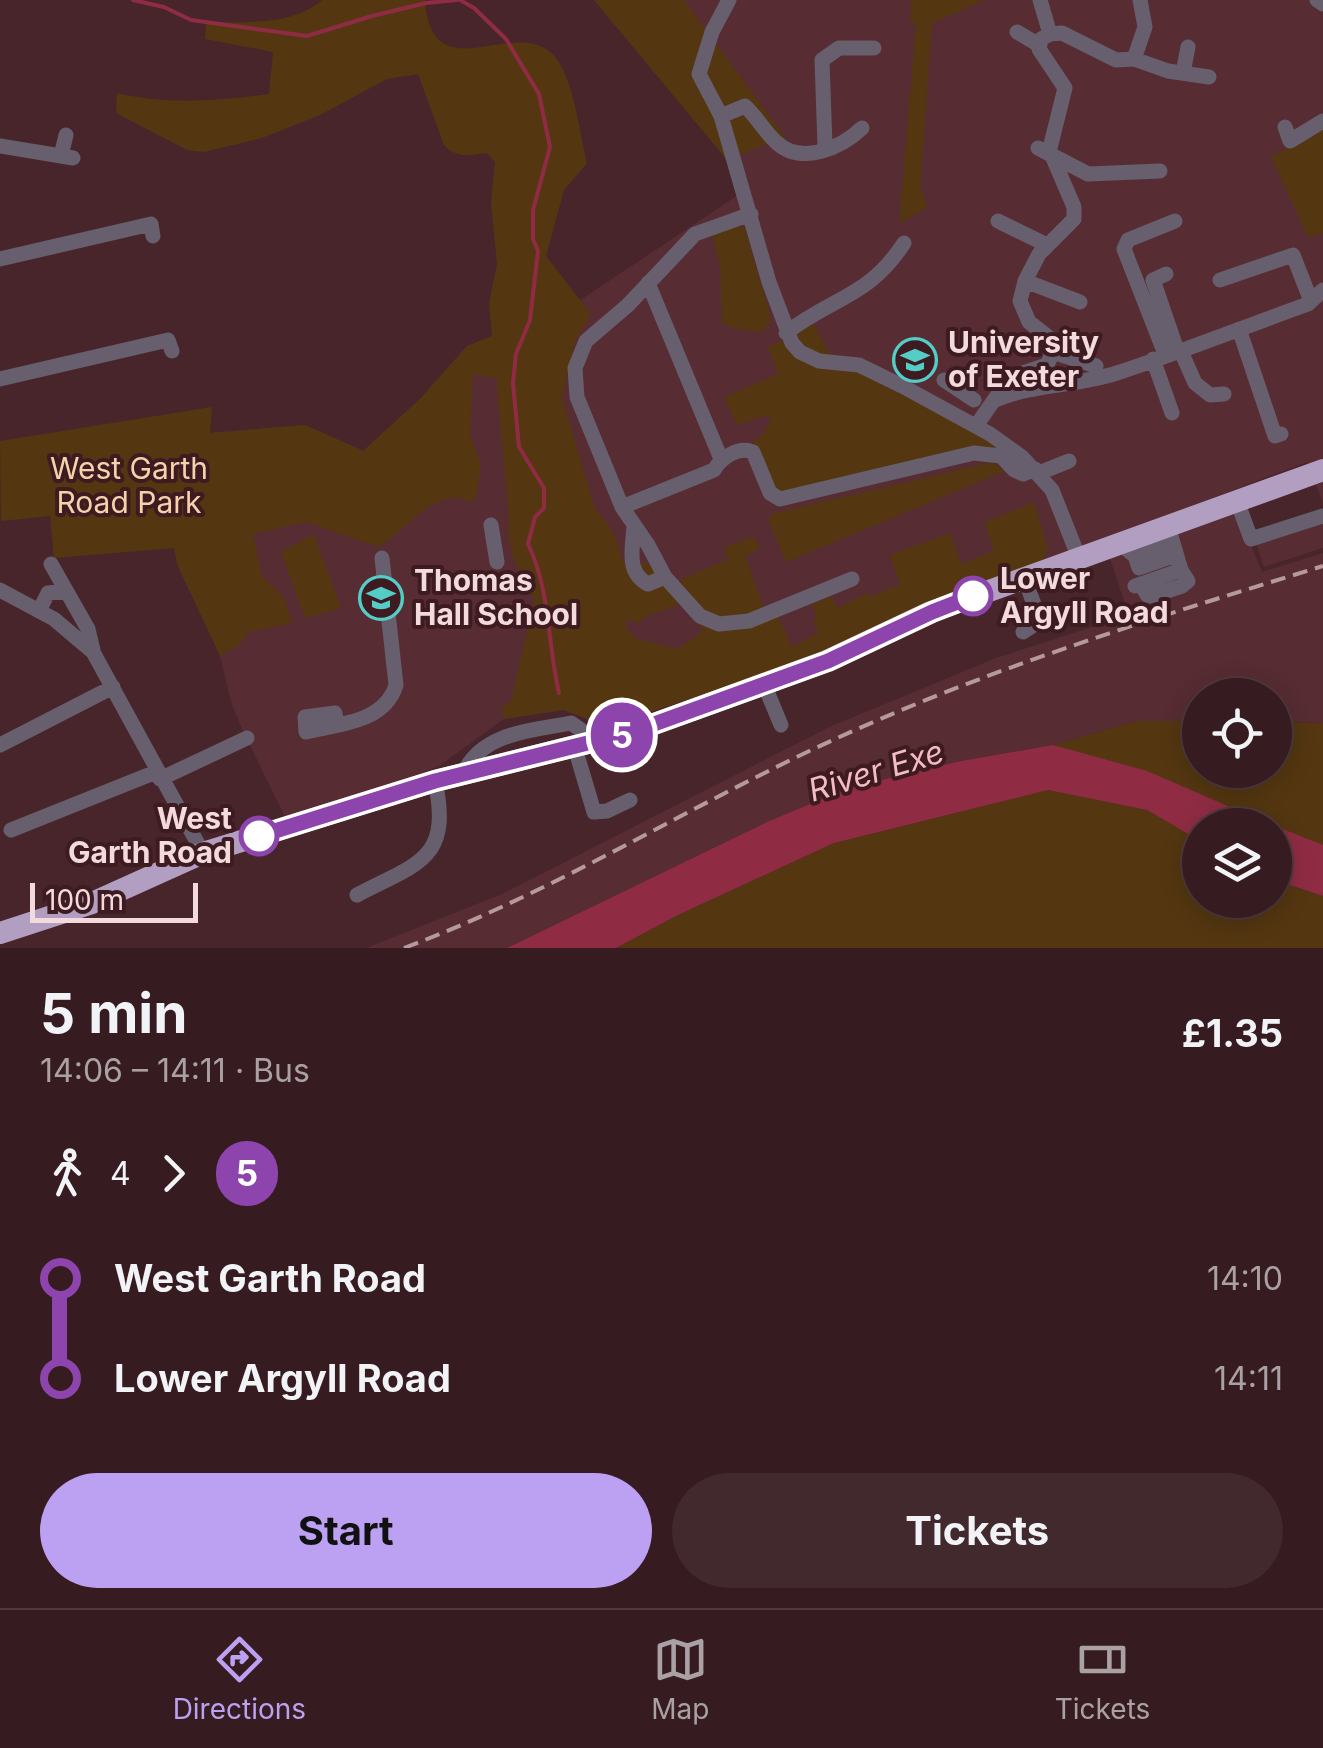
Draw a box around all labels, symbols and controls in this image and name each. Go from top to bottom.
place label: University of Exeter [948,324,1099,394]
school or university icon: University of Exeter [892,337,938,383]
park label: West Garth Road Park [50,450,208,520]
place label: Lower Argyll Road [1000,560,1169,630]
place label: Thomas Hall School [414,562,578,632]
school or university icon: Thomas Hall School [358,575,404,621]
marker: Lower Argyll Road [954,577,992,615]
map controls [1182,678,1292,918]
button: locate [1182,678,1292,788]
line badge: 5 [590,702,654,768]
text: 5 [611,714,633,756]
water label: River Exe [803,731,948,810]
place label: West Garth Road [68,800,232,870]
button: layers [1182,808,1292,918]
marker: West Garth Road [240,817,278,855]
scale bar [30,878,198,923]
text: 100 m [45,883,124,917]
text: 5 min [40,980,188,1046]
text: £1.35 [1182,1010,1283,1056]
text: 14:06 – 14:11 · Bus [40,1051,310,1090]
icon: walk [40,1146,95,1201]
icon: forward [146,1146,201,1201]
text: 5 [236,1152,258,1194]
text: 4 [110,1154,131,1193]
text: West Garth Road [114,1255,426,1301]
text: 14:10 [1207,1259,1283,1298]
text: Lower Argyll Road [114,1355,451,1401]
text: 14:11 [1214,1359,1283,1398]
button: Start [40,1473,652,1588]
button: Tickets [672,1473,1283,1588]
tab: Directions [173,1632,306,1726]
tab: Map [651,1632,710,1726]
tab: Tickets [1055,1632,1150,1726]

